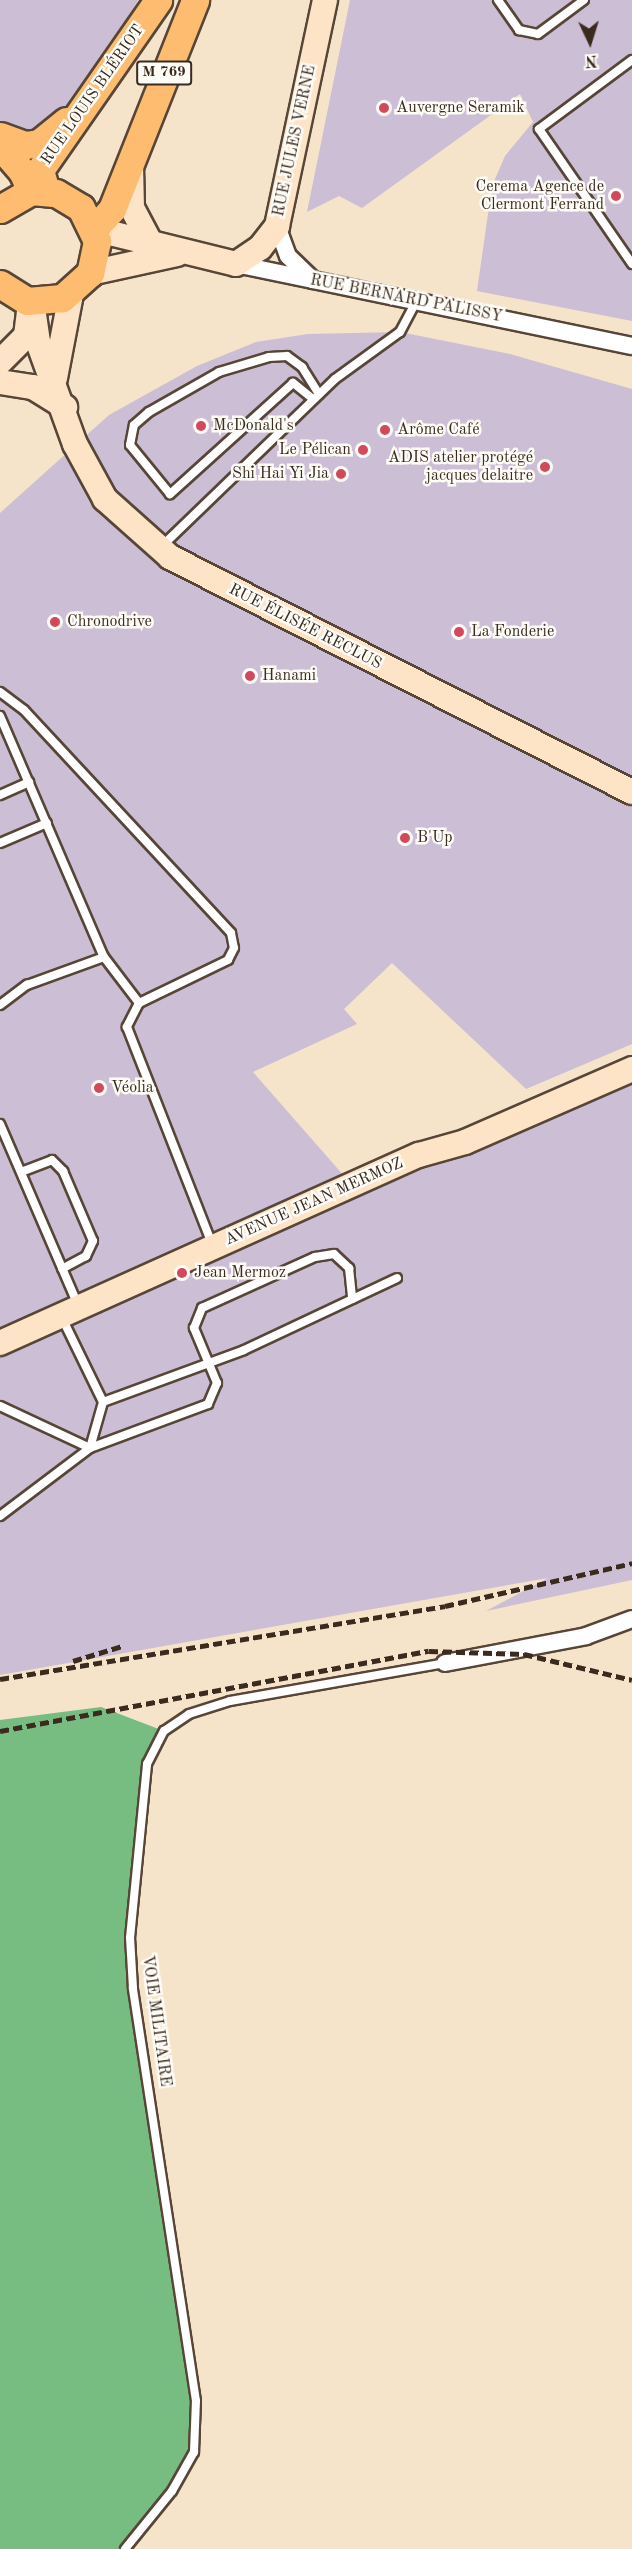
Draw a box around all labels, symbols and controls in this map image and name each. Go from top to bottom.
north arrow [560,12,620,72]
street label: RUE LOUIS BLÉRIOT [37,21,149,169]
text: N [585,52,598,68]
road number: M 769 [136,61,192,85]
street label: RUE JULES VERNE [270,64,320,218]
place label: Auvergne Seramik [396,98,525,118]
marker: Auvergne Seramik [377,101,391,115]
place label: Cerema Agence de Clermont Ferrand [476,177,604,215]
marker: Cerema Agence de Clermont Ferrand [609,189,623,203]
street label: RUE BERNARD PALISSY [308,271,504,327]
place label: McDonald's [213,416,294,436]
marker: McDonald's [194,419,208,433]
place label: Arôme Café [397,420,480,440]
marker: Arôme Café [378,423,392,437]
place label: Le Pélican [279,440,351,460]
marker: Le Pélican [356,443,370,457]
place label: ADIS atelier protégé jacques delaitre [388,448,533,486]
marker: ADIS atelier protégé jacques delaitre [538,460,552,474]
place label: Shi Hai Yi Jia [232,464,329,484]
marker: Shi Hai Yi Jia [334,467,348,481]
street label: RUE ÉLISÉE RECLUS [225,580,385,674]
place label: Chronodrive [67,612,152,632]
marker: Chronodrive [48,615,62,629]
place label: La Fonderie [471,622,554,642]
marker: La Fonderie [452,625,466,639]
place label: Hanami [262,666,316,686]
marker: Hanami [243,669,257,683]
place label: B'Up [417,828,453,848]
marker: B'Up [398,831,412,845]
place label: Véolia [111,1078,154,1098]
marker: Véolia [92,1081,106,1095]
street label: AVENUE JEAN MERMOZ [222,1154,406,1250]
place label: Jean Mermoz [194,1263,286,1283]
marker: Jean Mermoz [175,1266,189,1280]
street label: VOIE MILITAIRE [137,1954,175,2088]

